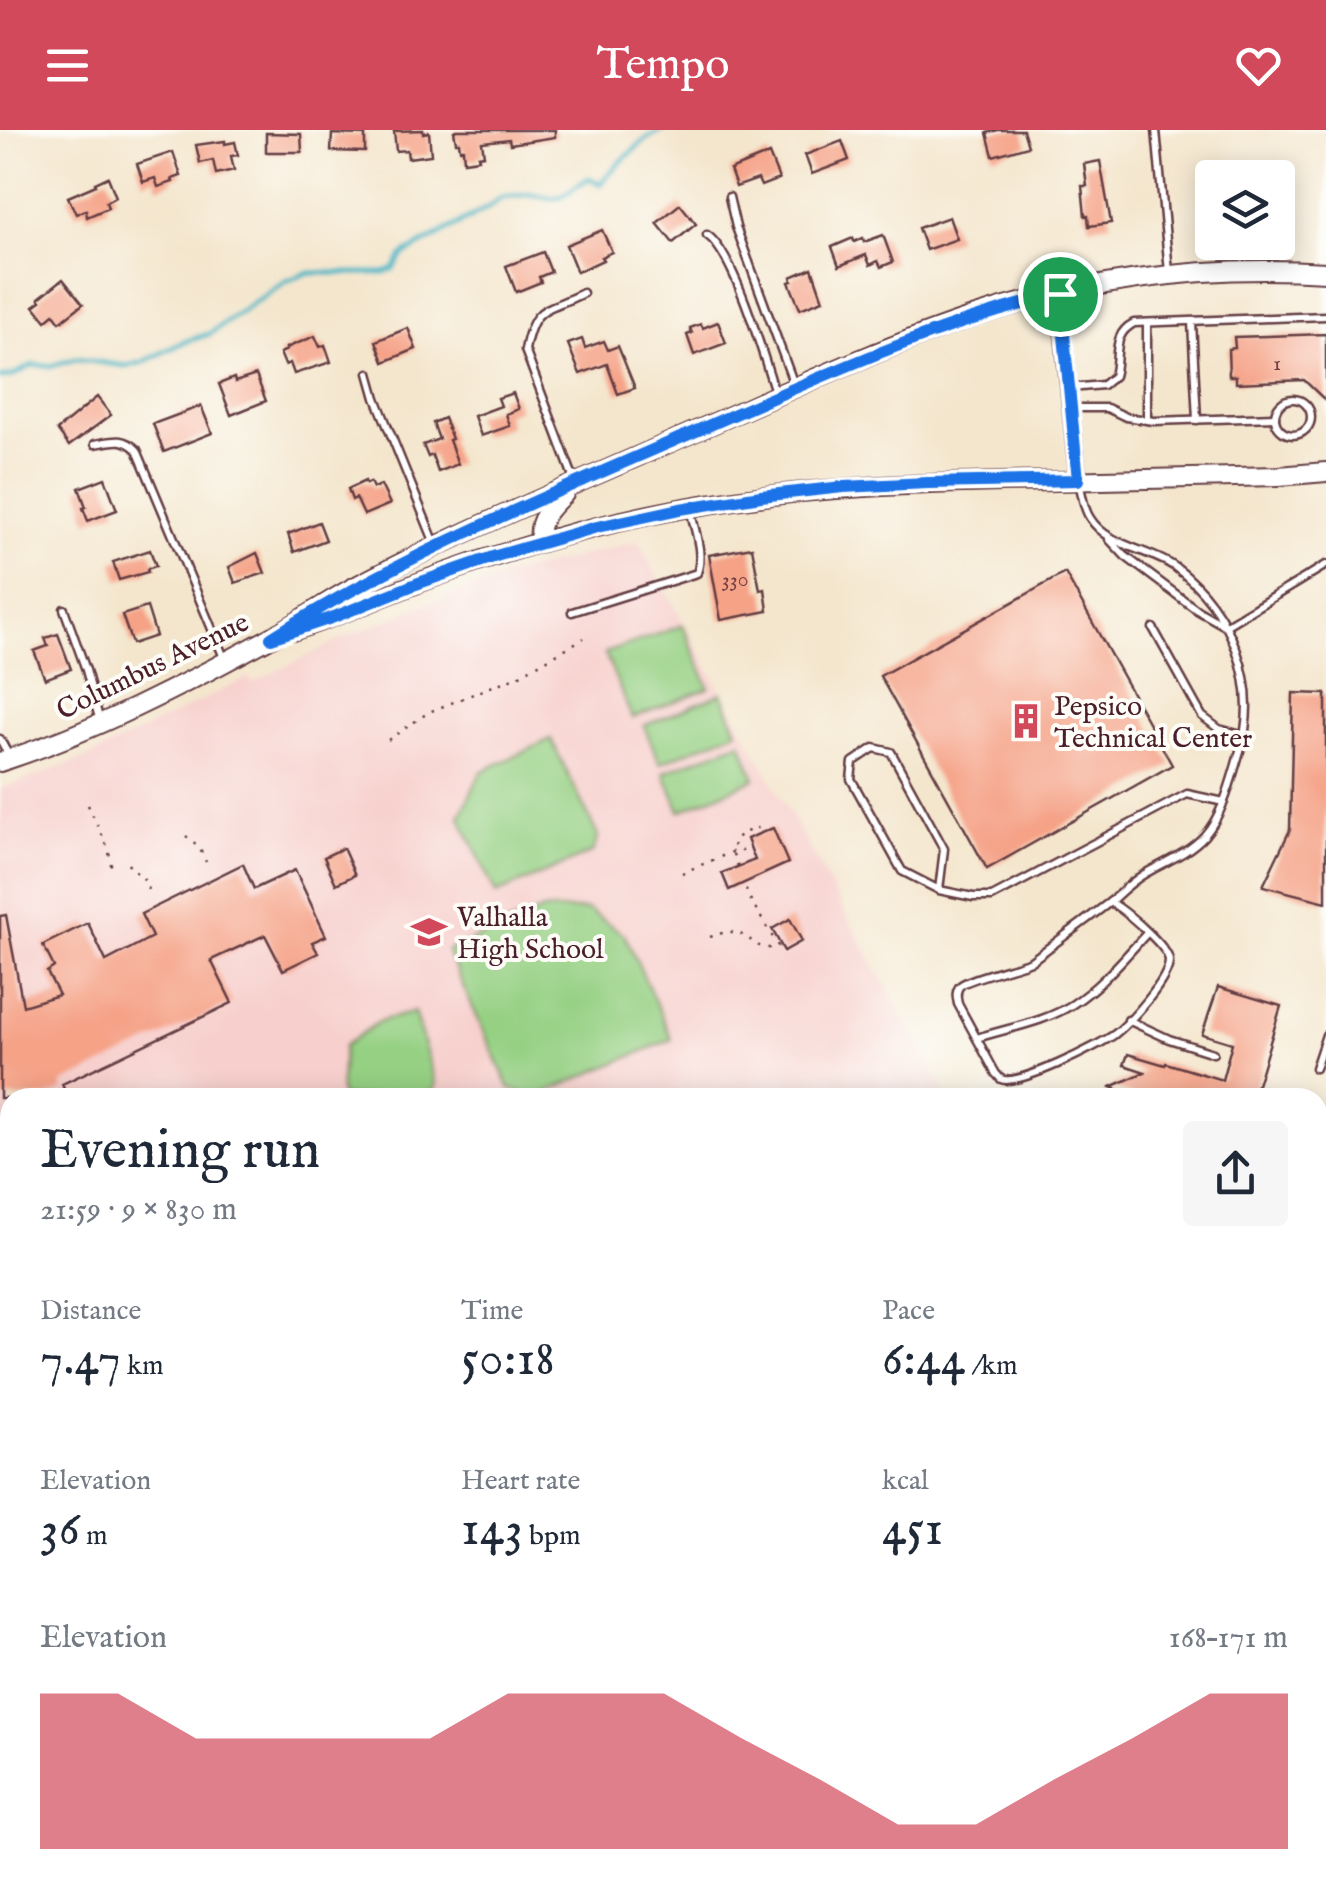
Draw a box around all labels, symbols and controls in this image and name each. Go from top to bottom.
text: Tempo [597,37,729,94]
icon: menu [40,38,95,93]
icon: heart [1231,38,1286,93]
map controls [1195,160,1295,260]
button: layers [1195,160,1295,260]
pin [1018,252,1103,337]
icon: arrive [1033,267,1088,322]
house number: 1 [1273,350,1281,378]
house number: 330 [721,566,749,594]
street label: Columbus Avenue [51,606,255,729]
place label: Pepsico Technical Center [1054,690,1252,757]
building icon: Pepsico Technical Center [1007,702,1045,740]
place label: Valhalla High School [456,901,604,968]
school or university icon: Valhalla High School [410,913,448,951]
text: Evening run [40,1117,320,1187]
button: share [1183,1121,1288,1226]
text: 21:59 · 9 × 830 m [40,1190,237,1231]
text: Distance [40,1294,141,1329]
text: Time [461,1294,523,1329]
text: Pace [882,1294,935,1329]
text: 7.47 [40,1329,121,1392]
text: 50:18 [461,1329,555,1392]
text: 6:44 [882,1329,965,1392]
text: km [121,1349,164,1384]
text: /km [965,1349,1018,1384]
text: Elevation [40,1464,151,1499]
text: Heart rate [461,1464,580,1499]
text: kcal [882,1464,929,1499]
text: 36 [40,1499,80,1562]
text: 143 [461,1499,523,1562]
text: 451 [882,1499,943,1562]
text: m [80,1519,108,1554]
text: bpm [523,1519,581,1554]
text: Elevation [40,1618,167,1659]
text: 168–171 m [1169,1618,1288,1659]

